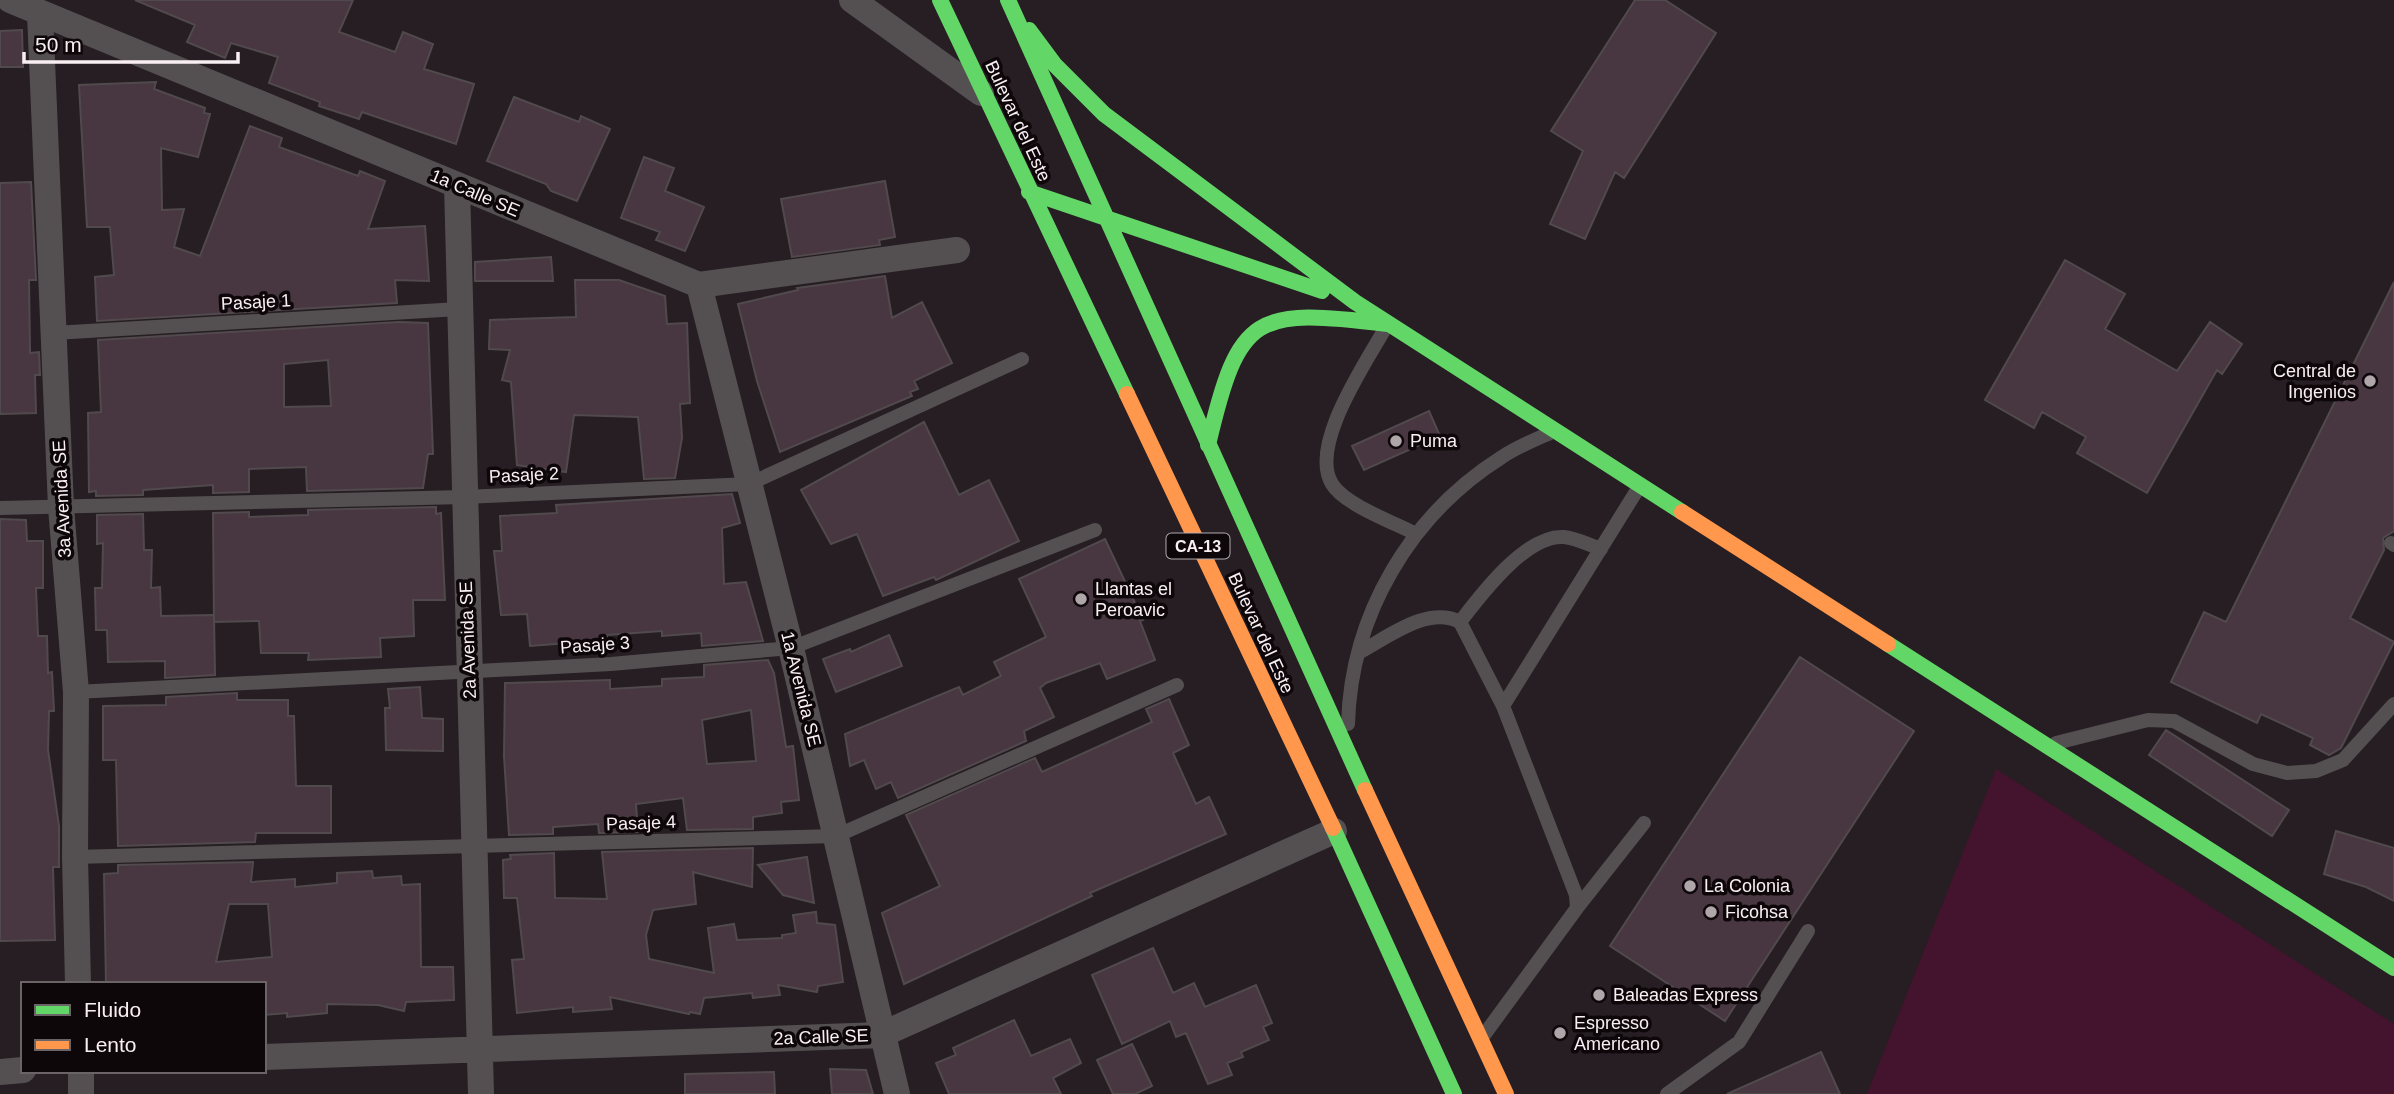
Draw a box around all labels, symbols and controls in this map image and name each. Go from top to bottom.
scale bar [24,21,238,65]
text: 50 m [35,33,82,56]
street label: Bulevar del Este [981,57,1055,185]
street label: 1a Calle SE [427,165,523,221]
street label: Pasaje 1 [220,290,292,314]
place label: Central de Ingenios [2273,361,2356,402]
marker: Central de Ingenios [2362,373,2378,389]
place label: Puma [1410,431,1458,451]
marker: Puma [1388,433,1404,449]
street label: 3a Avenida SE [49,440,75,558]
street label: Pasaje 2 [488,463,560,487]
road number: CA-13 [1166,534,1230,558]
street label: Bulevar del Este [1224,569,1298,697]
place label: Llantas el Peroavic [1095,579,1172,620]
street label: 2a Avenida SE [456,581,480,699]
marker: Llantas el Peroavic [1073,591,1089,607]
street label: 1a Avenida SE [777,629,825,749]
street label: Pasaje 3 [559,633,631,657]
street label: Pasaje 4 [606,812,676,834]
place label: La Colonia [1704,876,1791,896]
marker: La Colonia [1682,878,1698,894]
place label: Ficohsa [1725,902,1789,922]
marker: Ficohsa [1703,904,1719,920]
legend [21,982,266,1073]
place label: Baleadas Express [1613,985,1758,1005]
marker: Baleadas Express [1591,987,1607,1003]
text: Fluido [84,998,141,1021]
place label: Espresso Americano [1574,1013,1660,1054]
street label: 2a Calle SE [773,1025,869,1049]
marker: Espresso Americano [1552,1025,1568,1041]
text: Lento [84,1033,137,1056]

